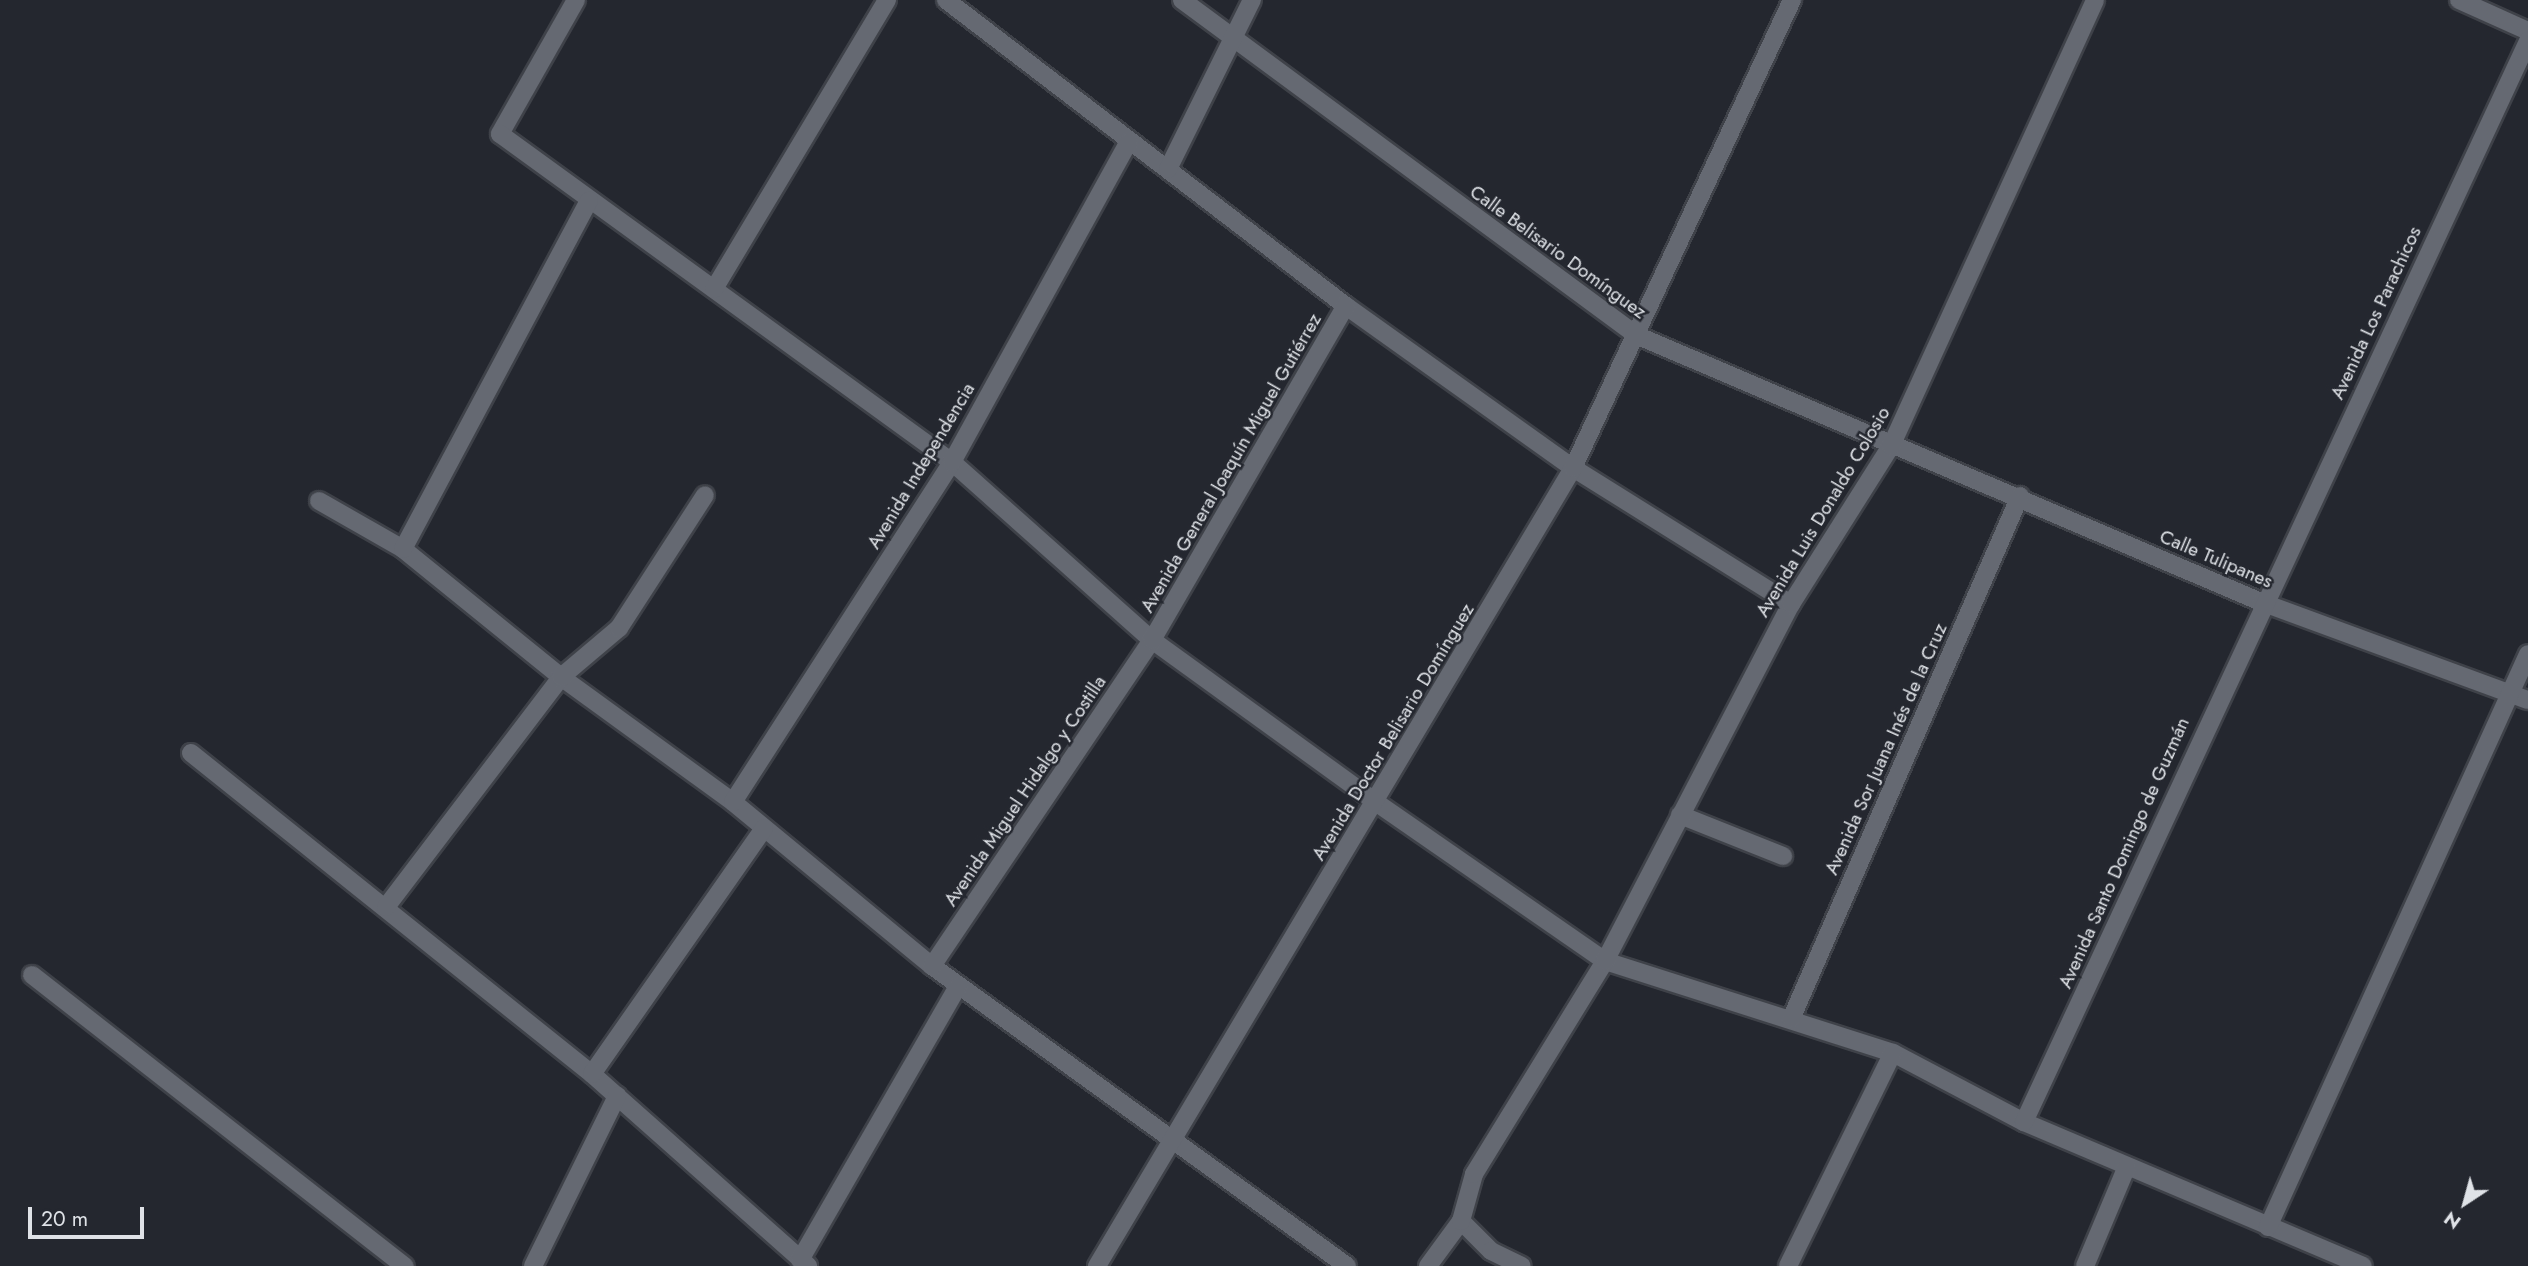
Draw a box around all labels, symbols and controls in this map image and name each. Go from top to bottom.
street label: Calle Belisario Domínguez [1465,180,1651,324]
street label: Avenida Los Parachicos [2326,223,2426,403]
street label: Avenida General Joaquín Miguel Gutiérrez [1136,309,1326,617]
street label: Avenida Independencia [862,379,980,553]
street label: Avenida Luis Donaldo Colosio [1751,403,1895,621]
street label: Calle Tulipanes [2156,525,2276,593]
street label: Avenida Doctor Belisario Domínguez [1307,599,1479,865]
street label: Avenida Sor Juana Inés de la Cruz [1820,620,1952,878]
street label: Avenida Miguel Hidalgo y Costilla [939,671,1111,911]
street label: Avenida Santo Domingo de Guzmán [2054,714,2194,992]
north arrow [2430,1168,2500,1238]
scale bar [32,1192,147,1236]
text: 20 m [41,1204,88,1234]
text: N [2438,1205,2466,1236]

